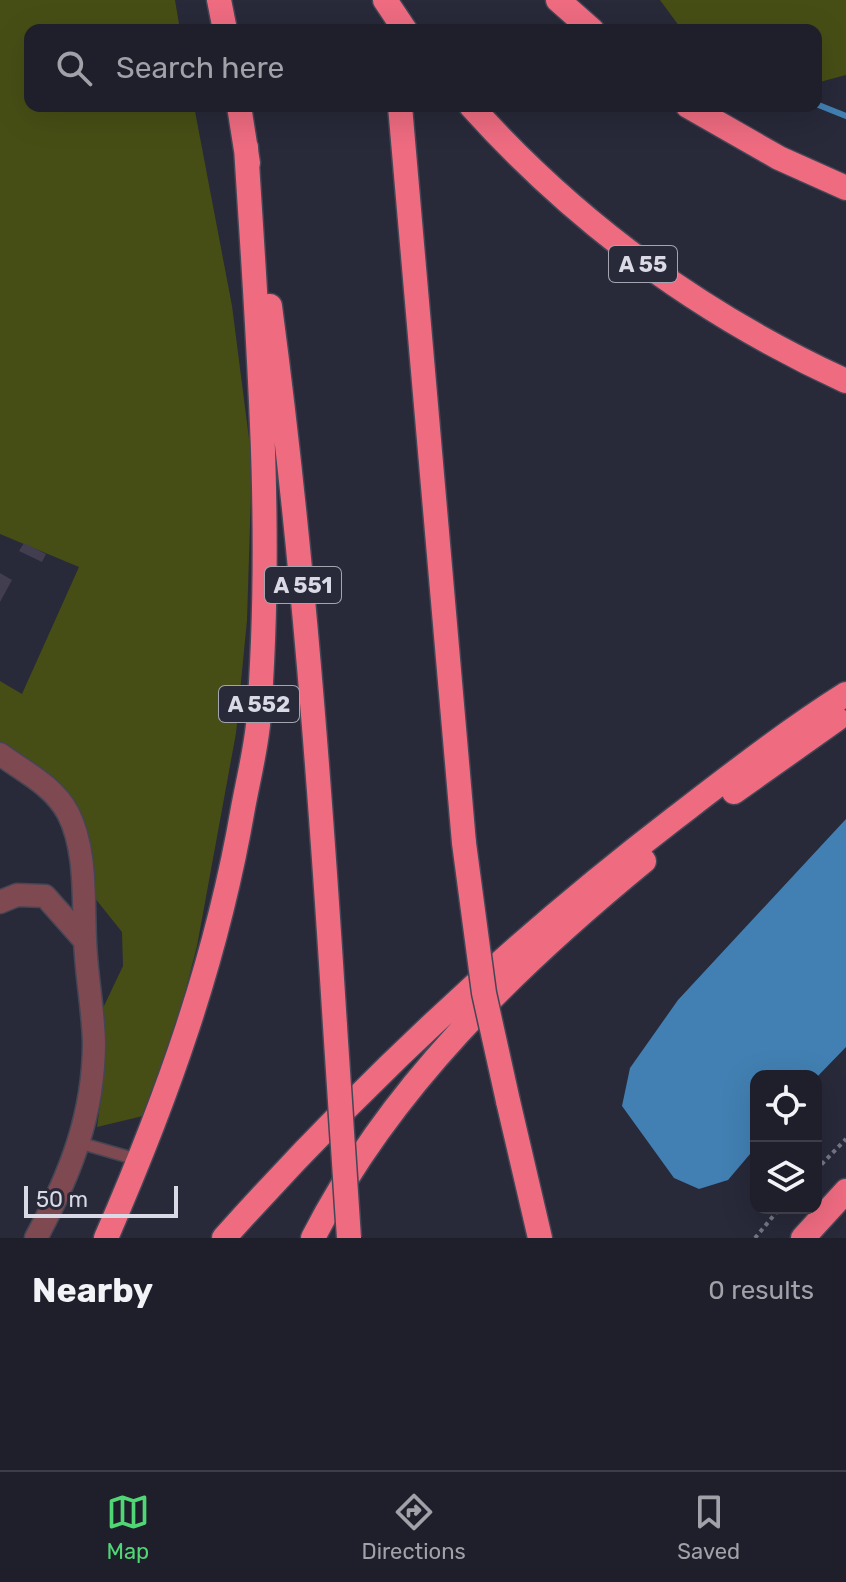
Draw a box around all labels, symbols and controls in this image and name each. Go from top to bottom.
search box [24,24,822,112]
icon: search [52,46,96,90]
text: Search here [116,50,284,86]
road number: A 55 [609,246,677,282]
road number: A 551 [265,567,341,603]
road number: A 552 [219,686,299,722]
map controls [750,1070,822,1214]
button: locate [750,1070,822,1142]
button: layers [750,1142,822,1214]
scale bar [24,1182,178,1218]
text: 50 m [36,1186,88,1213]
text: Nearby [32,1270,153,1311]
text: 0 results [708,1275,814,1306]
tab: Map [106,1490,150,1565]
tab: Directions [361,1490,466,1565]
tab: Saved [677,1490,740,1565]

